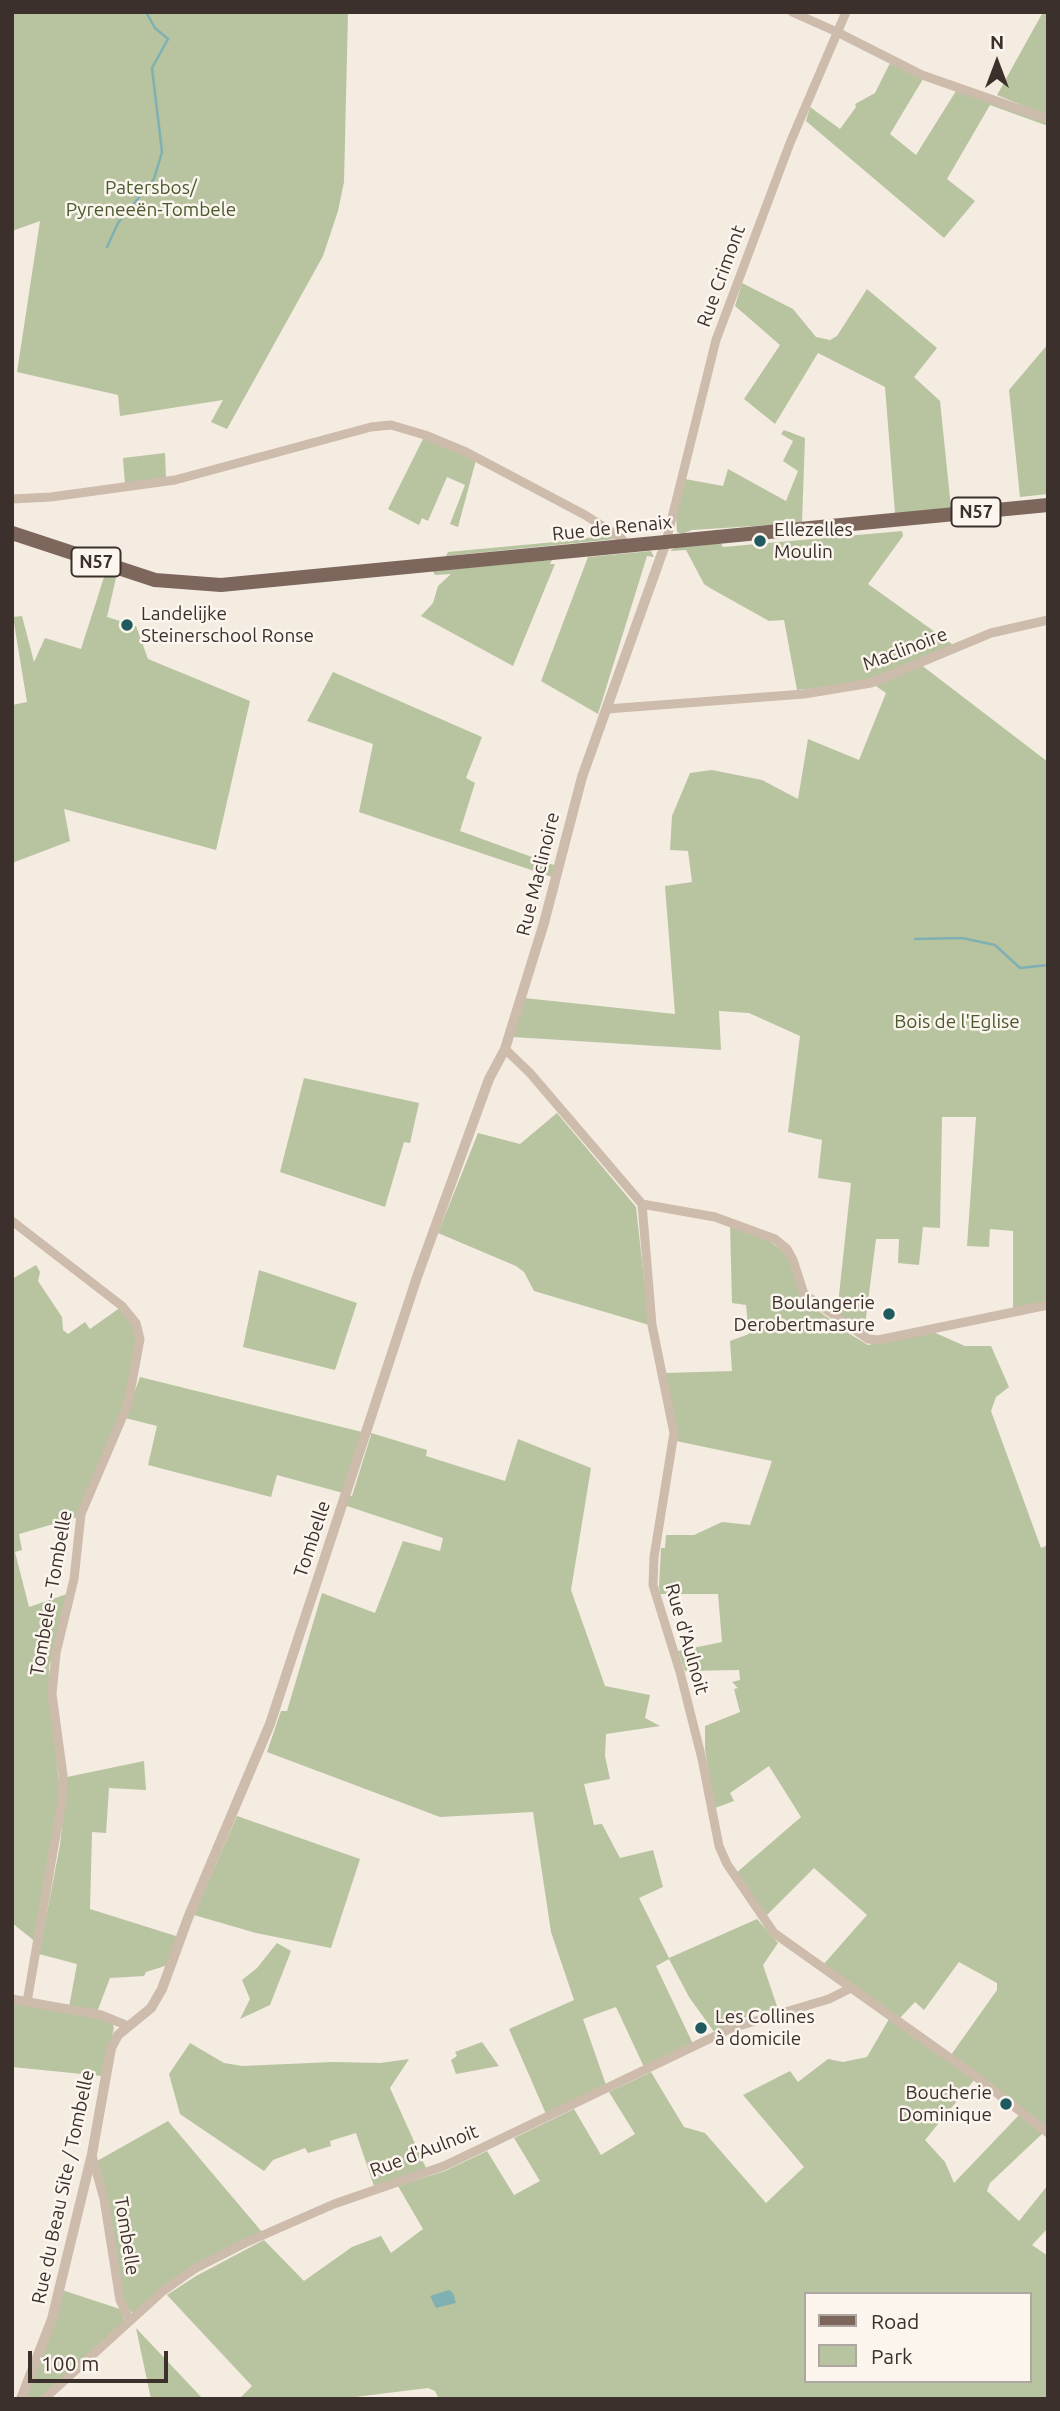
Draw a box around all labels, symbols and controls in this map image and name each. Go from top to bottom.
north arrow [962,28,1032,98]
text: N [990,31,1004,53]
park label: Patersbos/ Pyreneeën-Tombele [66,177,236,221]
street label: Rue Crimont [692,222,750,330]
road number: N57 [951,498,1000,526]
street label: Rue de Renaix [551,510,673,546]
place label: Ellezelles Moulin [774,519,853,563]
marker: Ellezelles Moulin [752,533,768,549]
road number: N57 [72,548,120,576]
place label: Landelijke Steinerschool Ronse [141,603,314,647]
marker: Landelijke Steinerschool Ronse [119,617,135,633]
street label: Maclinoire [859,622,951,676]
street label: Rue Maclinoire [512,810,564,938]
park label: Bois de l'Eglise [894,1011,1020,1033]
place label: Boulangerie Derobertmasure [734,1292,875,1336]
marker: Boulangerie Derobertmasure [881,1306,897,1322]
street label: Tombelle [289,1498,335,1580]
street label: Tombele - Tombelle [25,1508,77,1678]
street label: Rue d'Aulnoit [660,1581,714,1697]
place label: Les Collines à domicile [715,2006,815,2050]
marker: Les Collines à domicile [693,2020,709,2036]
street label: Rue du Beau Site / Tombelle [27,2068,99,2306]
place label: Boucherie Dominique [899,2082,992,2126]
marker: Boucherie Dominique [998,2096,1014,2112]
street label: Rue d'Aulnoit [367,2120,481,2182]
street label: Tombelle [110,2195,144,2277]
legend [804,2292,1032,2383]
text: Road [871,2309,919,2333]
scale bar [32,2338,172,2382]
text: Park [871,2344,913,2368]
text: 100 m [41,2351,99,2375]

